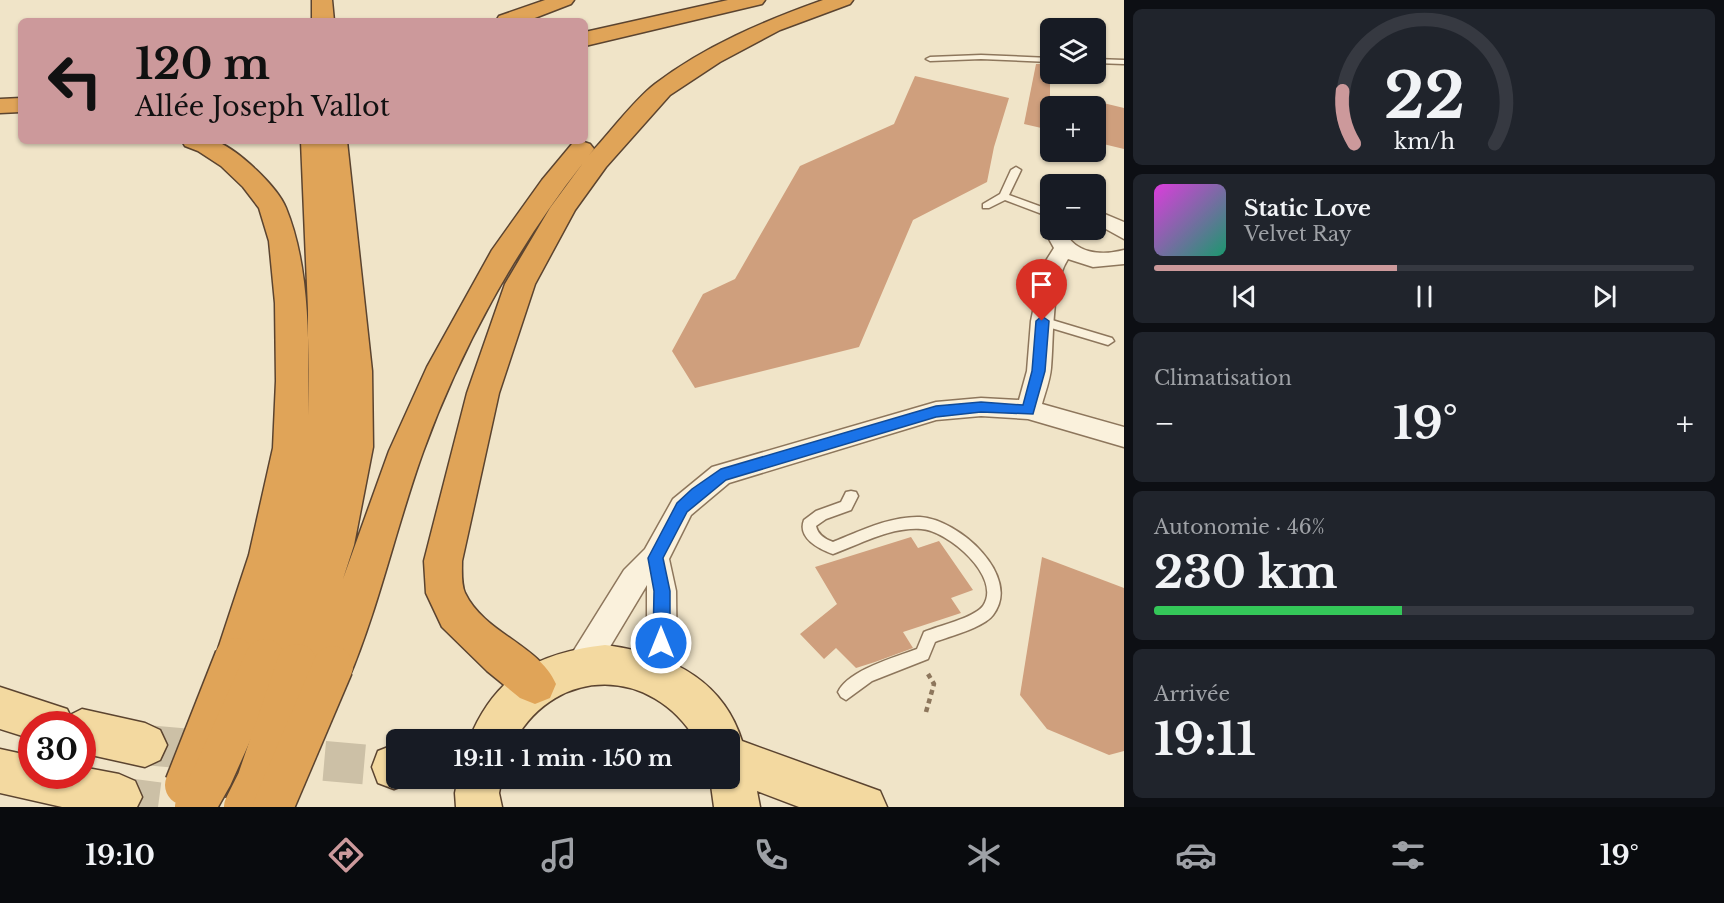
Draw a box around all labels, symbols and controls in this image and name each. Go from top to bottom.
map controls [1040,18,1106,240]
button: layers [1040,18,1106,84]
text: 120 m [135,38,270,90]
icon: left [36,42,114,120]
text: 22 [1383,57,1465,135]
text: Allée Joseph Vallot [135,90,390,123]
button: + [1040,96,1106,162]
text: km/h [1394,128,1455,155]
button: − [1040,174,1106,240]
text: Static Love [1244,195,1371,222]
text: Velvet Ray [1244,222,1352,246]
pin [1016,259,1067,321]
icon: arrive [1025,268,1058,301]
icon: previous [1228,280,1261,313]
icon: pause [1408,280,1441,313]
icon: next [1588,280,1621,313]
text: Climatisation [1154,366,1292,390]
text: 19° [1393,395,1458,451]
text: − [1154,403,1175,444]
text: + [1676,403,1694,444]
text: Autonomie · 46% [1154,515,1325,539]
text: 230 km [1154,544,1338,600]
position arrow [629,611,693,675]
text: Arrivée [1154,682,1230,706]
speed limit sign: 30 [18,711,96,789]
text: 19:11 [1154,711,1256,767]
text: 19:11 · 1 min · 150 m [454,745,672,772]
icon: directions [325,834,367,876]
icon: music [538,834,580,876]
icon: phone [750,834,792,876]
icon: climate [963,834,1005,876]
icon: car [1175,834,1217,876]
icon: filters [1387,834,1429,876]
text: 19:10 [85,839,155,872]
text: 19° [1600,839,1639,872]

